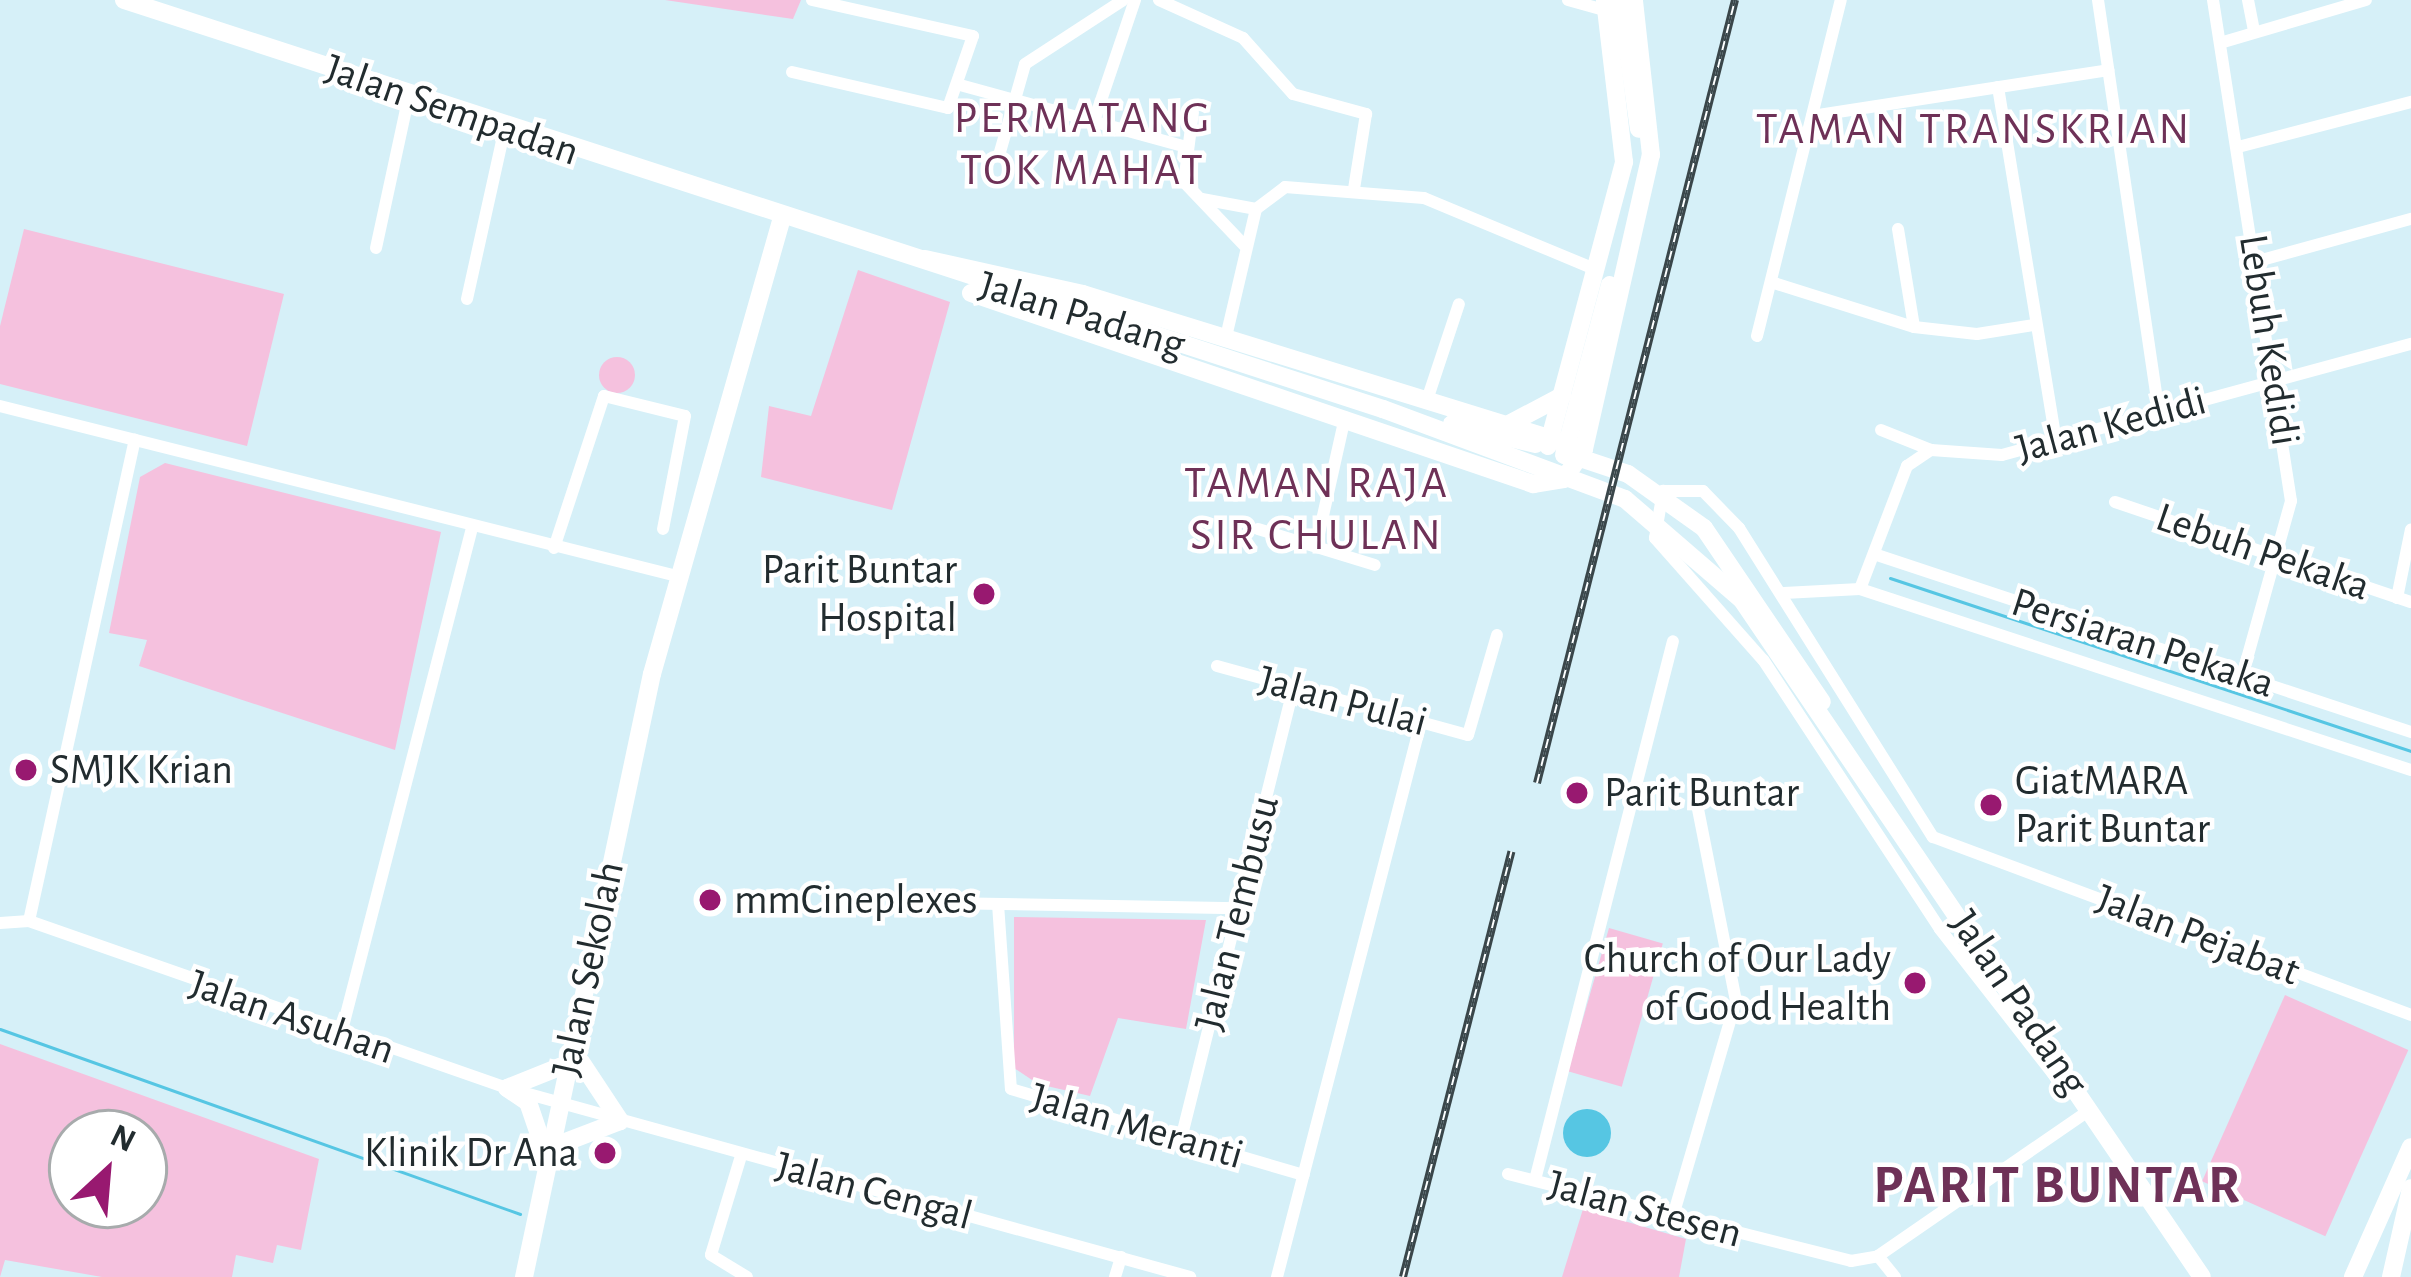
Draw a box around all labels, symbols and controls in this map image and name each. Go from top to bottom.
street label: Jalan Sempadan [319,43,585,177]
district label: PERMATANG TOK MAHAT [954,92,1212,198]
district label: TAMAN TRANSKRIAN [1756,103,2192,157]
street label: Lebuh Kedidi [2227,231,2311,449]
street label: Jalan Padang [973,260,1191,370]
street label: Jalan Kedidi [2010,375,2212,475]
district label: TAMAN RAJA SIR CHULAN [1184,457,1450,563]
street label: Lebuh Pekaka [2149,492,2377,612]
place label: Parit Buntar Hospital [762,545,957,644]
street label: Persiaran Pekaka [2005,577,2281,709]
marker: Parit Buntar Hospital [968,578,1000,610]
street label: Jalan Pulai [1253,654,1433,748]
place label: SMJK Krian [50,745,233,795]
place label: GiatMARA Parit Buntar [2015,756,2210,854]
marker: SMJK Krian [13,757,39,783]
place label: Parit Buntar [1604,768,1799,818]
marker: Parit Buntar [1561,777,1593,809]
street label: Jalan Tembusu [1183,790,1291,1036]
marker: GiatMARA Parit Buntar [1978,792,2004,818]
street label: Jalan Sekolah [541,857,635,1081]
street label: Jalan Pejabat [2089,873,2307,997]
place label: mmCineplexes [734,875,977,925]
marker: mmCineplexes [697,887,723,913]
street label: Jalan Padang [1939,901,2099,1105]
place label: Church of Our Lady of Good Health [1584,934,1891,1032]
street label: Jalan Asuhan [183,958,401,1076]
marker: Church of Our Lady of Good Health [1902,970,1928,996]
street label: Jalan Meranti [1025,1072,1249,1180]
north arrow [48,1109,168,1229]
text: N [105,1119,140,1159]
place label: Klinik Dr Ana [364,1128,578,1178]
marker: Klinik Dr Ana [589,1137,621,1169]
street label: Jalan Cengal [770,1141,978,1241]
district label: PARIT BUNTAR [1873,1154,2243,1218]
street label: Jalan Stesen [1543,1159,1747,1259]

